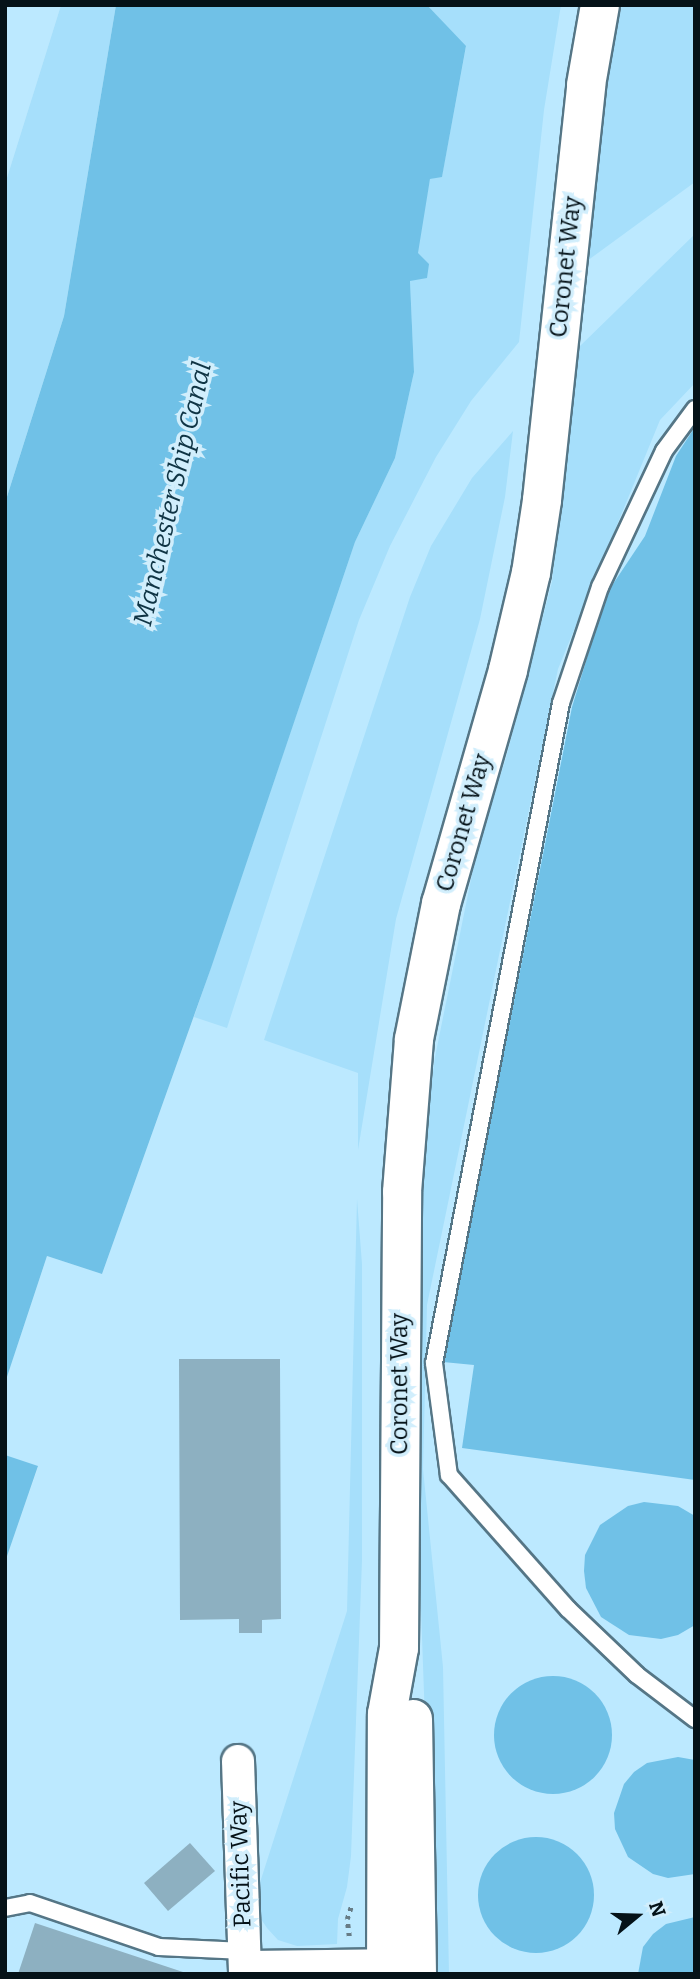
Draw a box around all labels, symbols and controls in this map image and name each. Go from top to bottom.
street label: Coronet Way [544,195,588,339]
water label: Manchester Ship Canal [127,359,219,629]
street label: Coronet Way [431,751,497,895]
street label: Coronet Way [386,1313,414,1455]
street label: Pacific Way [224,1800,258,1928]
north arrow [602,1881,672,1951]
text: N [644,1898,671,1920]

